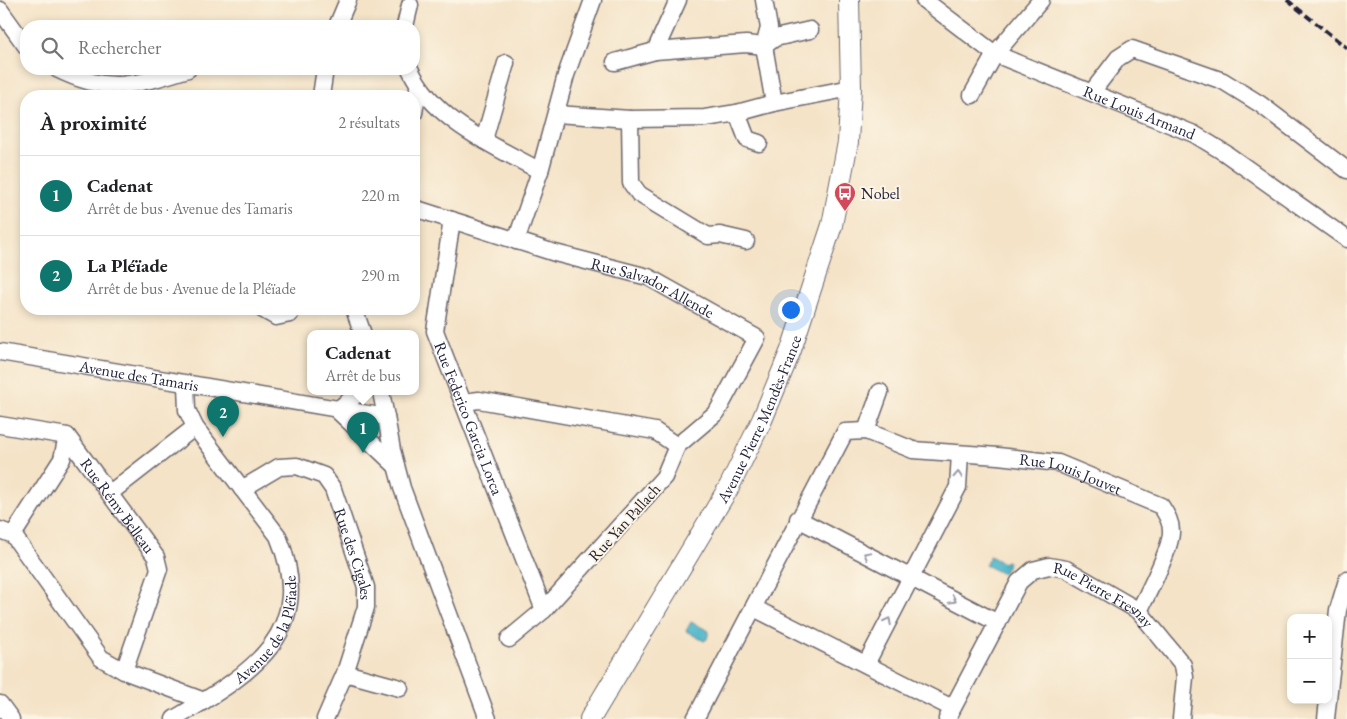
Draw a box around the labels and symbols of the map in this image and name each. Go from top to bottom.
street label: Rue Louis Armand [1080,81,1199,145]
bus stop icon: Nobel [833,181,857,212]
place label: Nobel [861,183,900,204]
street label: Rue Salvador Allende [589,253,718,323]
your location [778,297,804,323]
street label: Avenue Pierre Mendès-France [711,333,806,508]
street label: Rue Federico Garcia Lorca [429,339,508,499]
street label: Avenue des Tamaris [77,355,200,396]
pin: 2 [207,396,239,437]
pin: 1 [347,412,379,453]
street label: Rue Louis Jouvet [1018,449,1125,499]
street label: Rue Rémy Belleau [76,454,160,558]
one-way arrow [953,471,964,479]
street label: Rue Yan Pallach [584,479,665,566]
street label: Rue des Cigales [329,505,376,600]
one-way arrow [863,551,872,561]
street label: Rue Pierre Fresnay [1052,557,1159,633]
street label: Avenue de la Pléïade [229,574,301,689]
one-way arrow [948,594,957,604]
one-way arrow [882,617,892,626]

